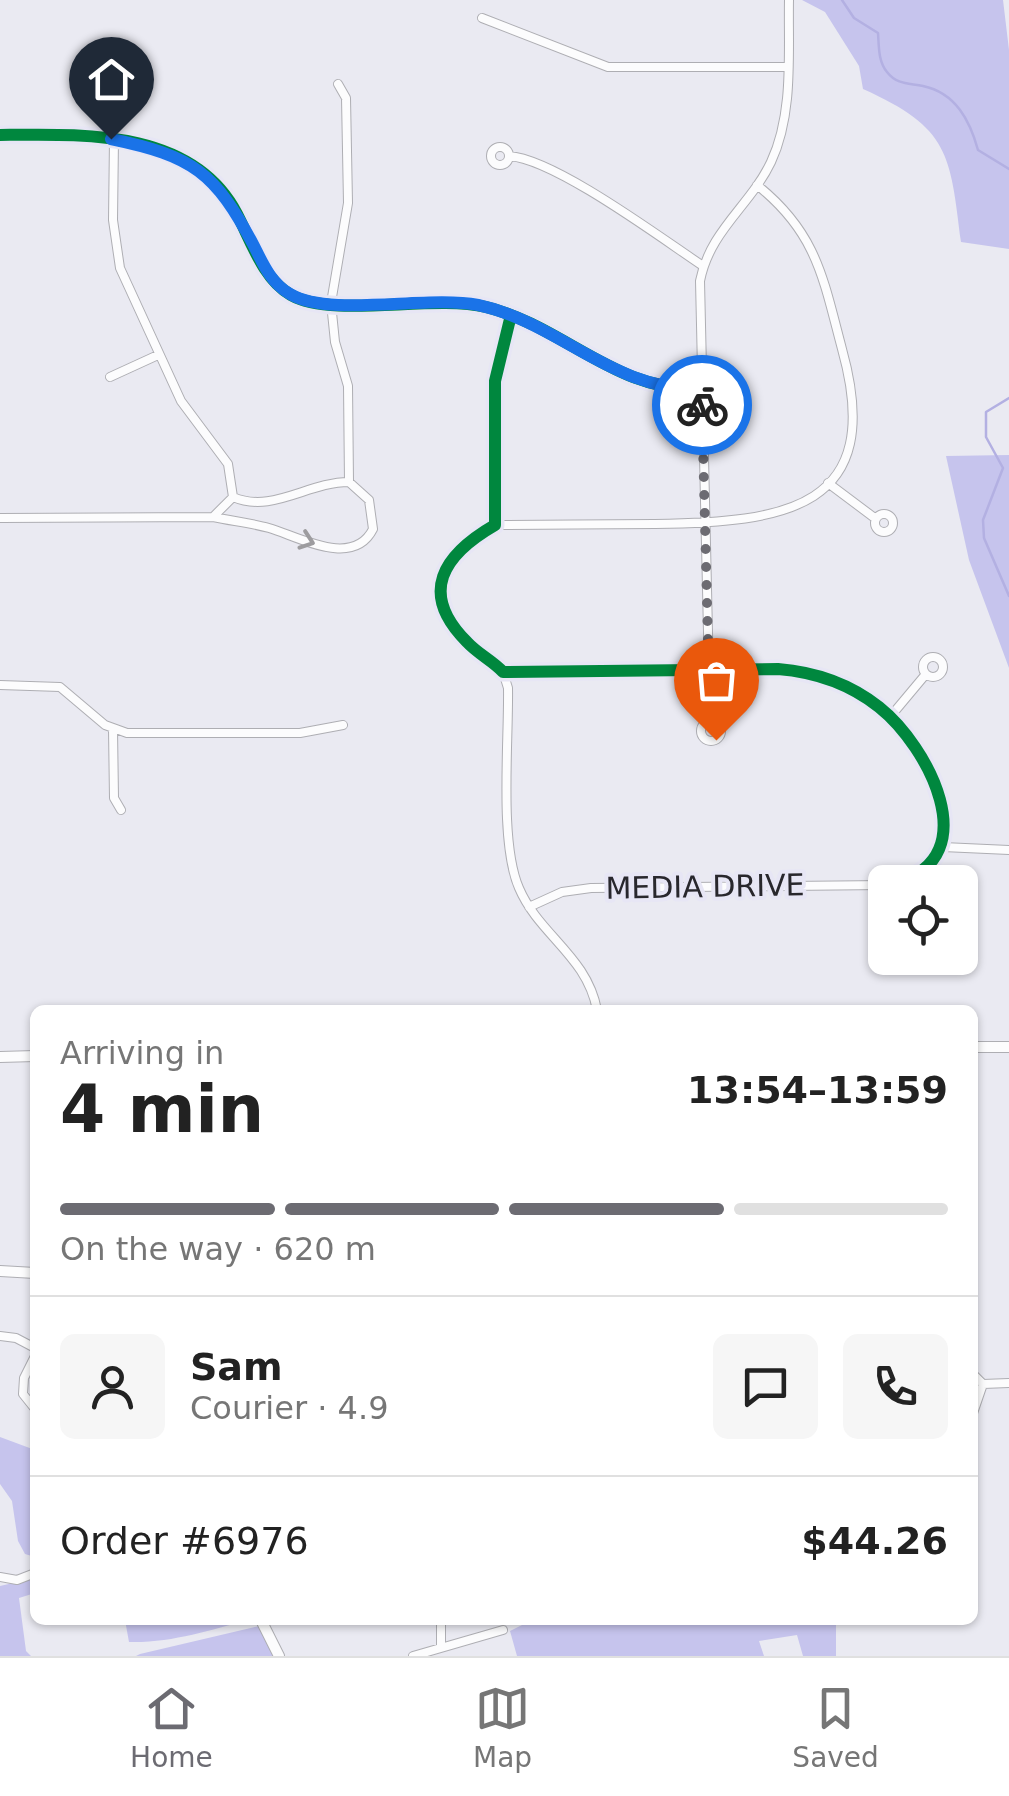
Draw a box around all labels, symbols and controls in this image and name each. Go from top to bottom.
pin [69,37,154,140]
icon: home [84,52,139,107]
courier [652,355,752,455]
icon: bike [675,378,730,433]
one-way arrow [298,530,315,550]
pin [674,638,759,741]
icon: bag [689,653,744,708]
map controls [868,865,978,975]
button: locate [868,865,978,975]
street label: MEDIA DRIVE [605,867,805,906]
text: Arriving in [60,1034,224,1072]
text: 13:54–13:59 [687,1068,948,1112]
text: 4 min [60,1072,264,1147]
text: On the way · 620 m [60,1230,376,1268]
button: person [60,1334,165,1439]
button: chat [713,1334,818,1439]
button: phone [843,1334,948,1439]
text: Sam [190,1345,283,1389]
text: Courier · 4.9 [190,1389,389,1427]
text: Order #6976 [60,1519,309,1563]
text: $44.26 [801,1519,948,1563]
tab: Home [130,1681,213,1774]
tab: Map [473,1681,532,1774]
tab: Saved [792,1681,879,1774]

